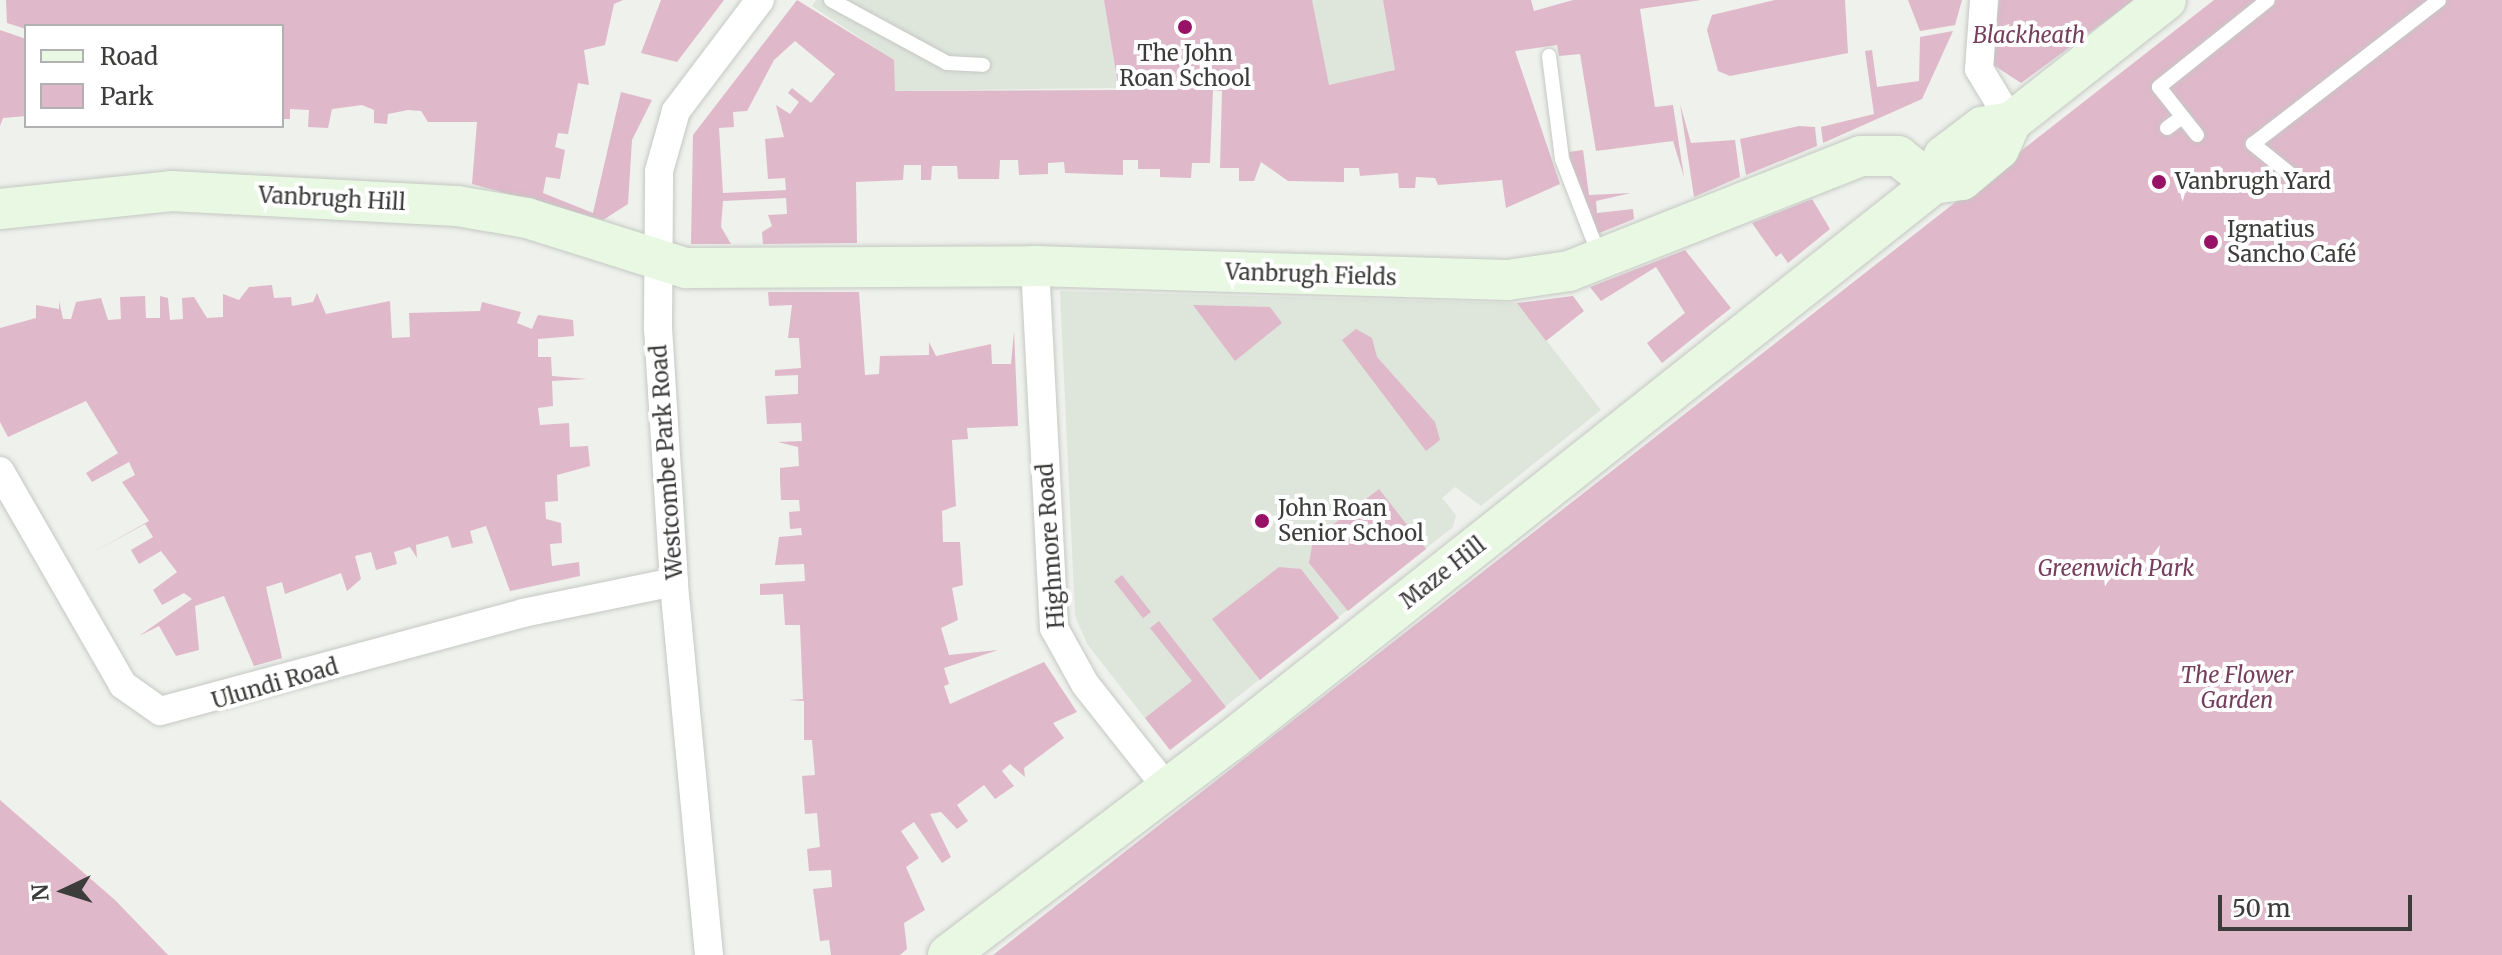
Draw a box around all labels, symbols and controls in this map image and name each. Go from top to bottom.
marker: The John Roan School [1176,18,1194,36]
park label: Blackheath [1973,23,2085,49]
legend [24,24,284,128]
place label: The John Roan School [1119,40,1251,92]
text: Road [100,41,158,72]
text: Park [100,81,153,112]
place label: Vanbrugh Yard [2175,169,2331,195]
marker: Vanbrugh Yard [2150,173,2168,191]
street label: Vanbrugh Hill [258,182,406,216]
place label: Ignatius Sancho Café [2227,216,2356,268]
marker: Ignatius Sancho Café [2202,233,2220,251]
street label: Vanbrugh Fields [1225,259,1397,291]
street label: Westcombe Park Road [646,344,688,580]
street label: Highmore Road [1032,462,1070,630]
place label: John Roan Senior School [1278,495,1424,546]
marker: John Roan Senior School [1253,512,1271,530]
street label: Maze Hill [1395,532,1491,614]
park label: Greenwich Park [2038,556,2194,582]
street label: Ulundi Road [209,653,341,715]
park label: The Flower Garden [2181,662,2293,714]
north arrow [24,851,104,931]
scale bar [2222,879,2416,929]
text: N [25,883,55,902]
text: 50 m [2232,893,2291,924]

